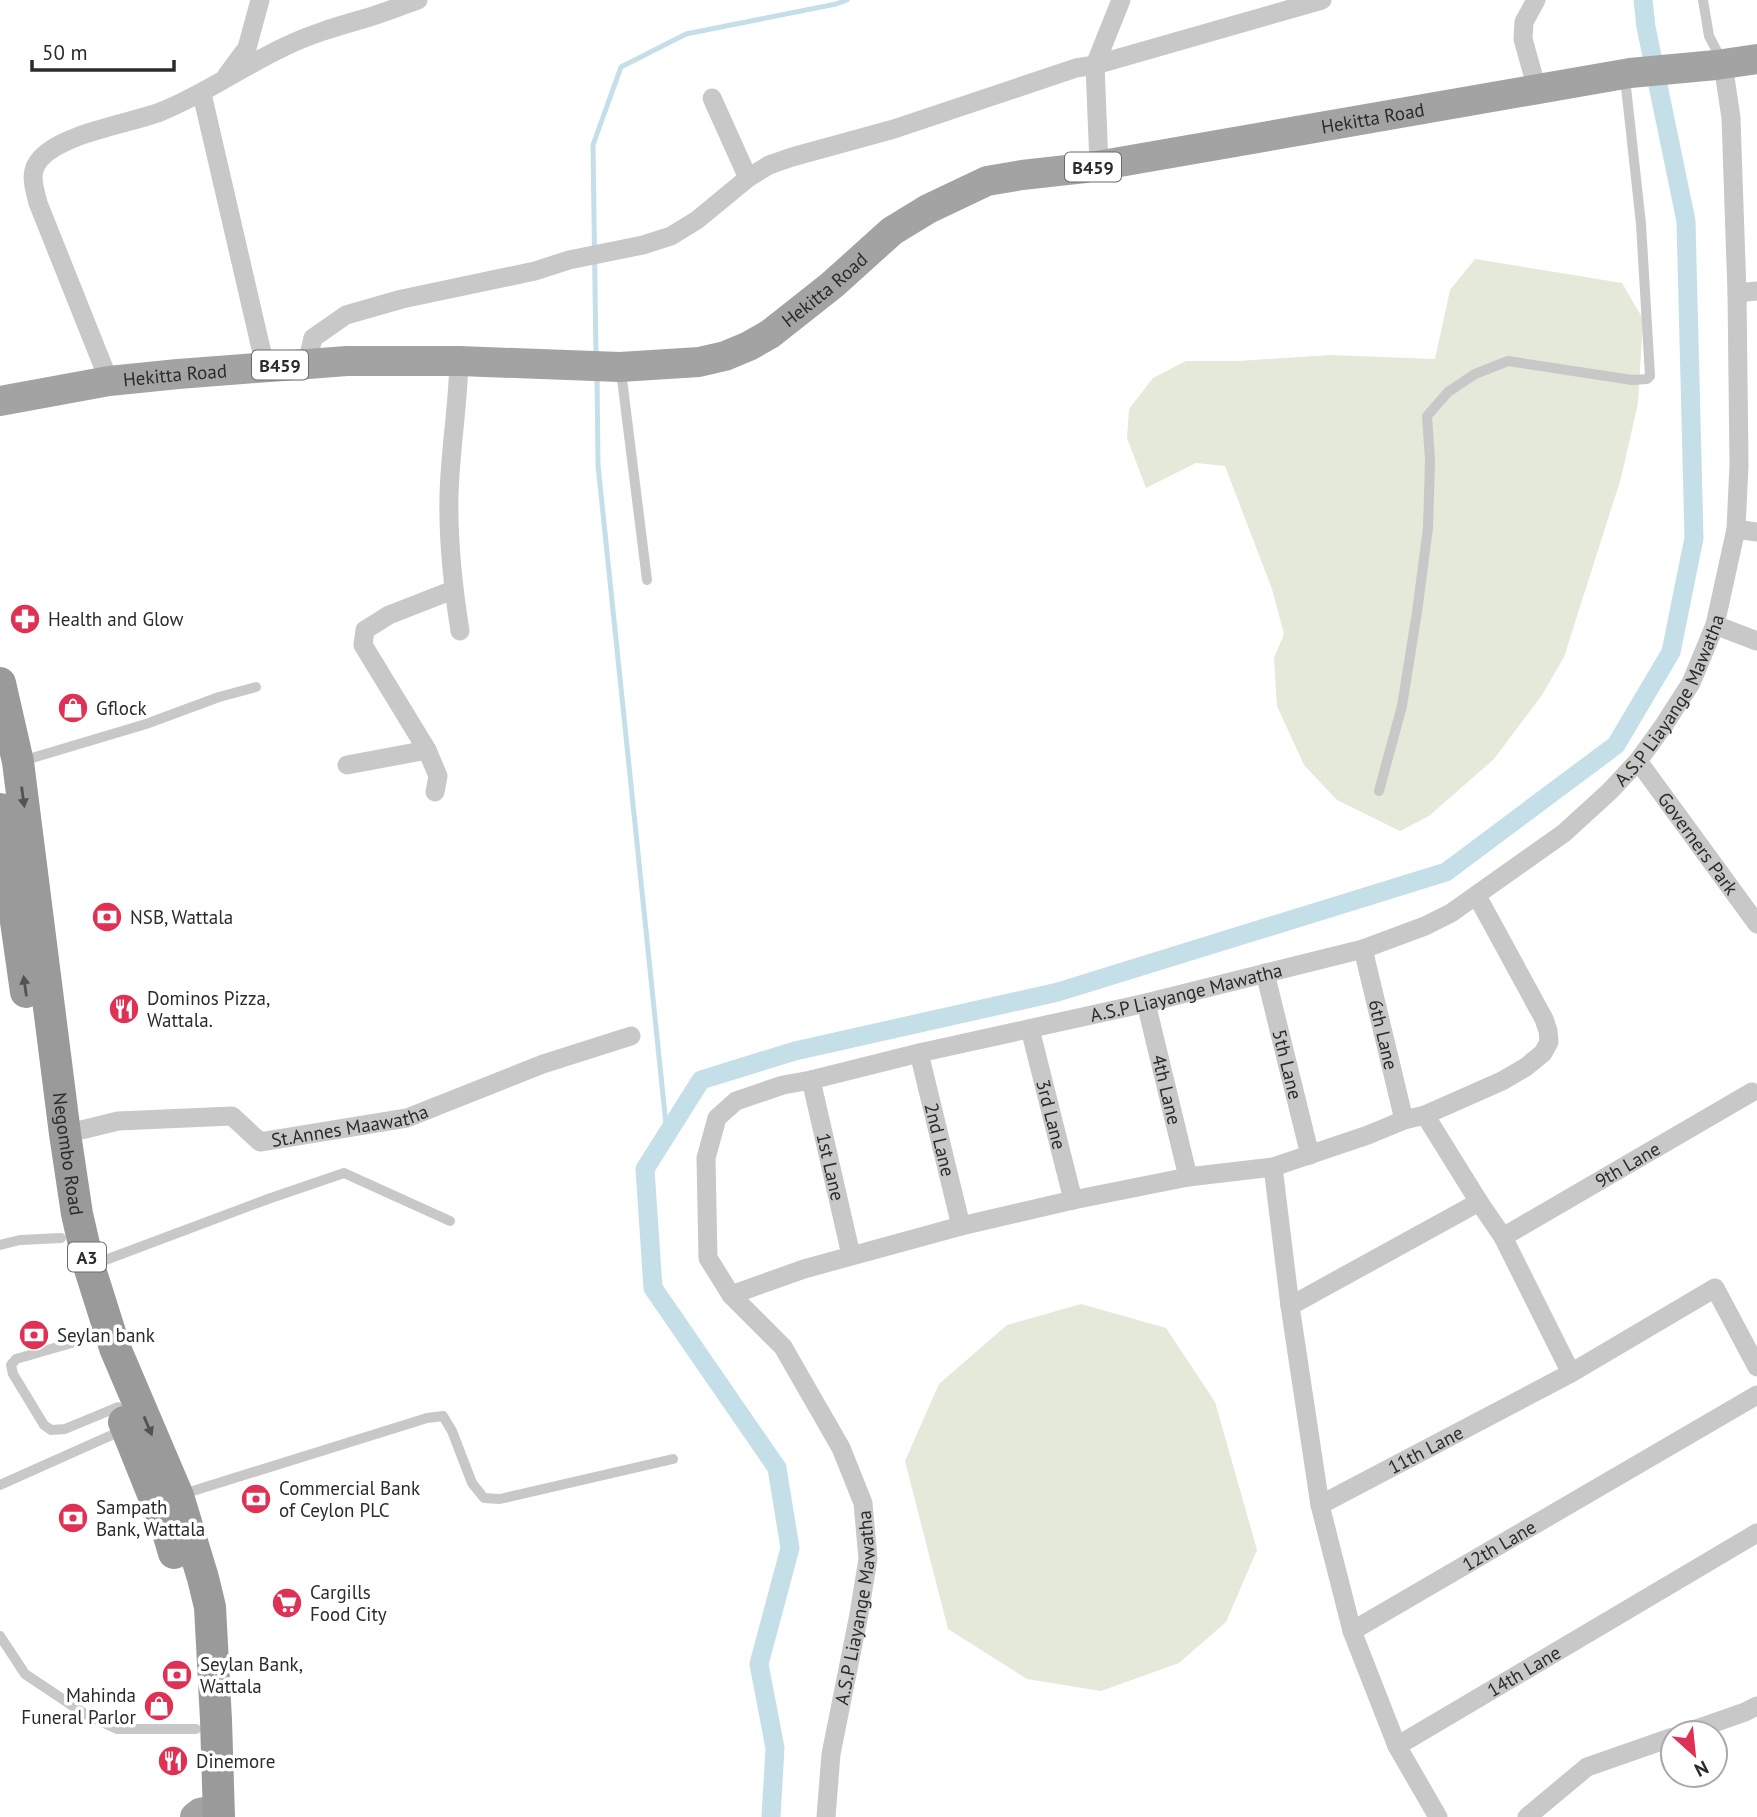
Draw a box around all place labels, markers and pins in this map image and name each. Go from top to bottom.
pharmacy icon: Health and Glow [8,602,42,636]
place label: Health and Glow [48,607,184,631]
shop icon: Gflock [56,691,90,725]
place label: Gflock [96,696,147,720]
bank icon: NSB, Wattala [90,900,124,934]
place label: NSB, Wattala [130,905,233,929]
place label: Dominos Pizza, Wattala. [147,986,270,1032]
restaurant icon: Dominos Pizza, Wattala. [107,992,141,1026]
bank icon: Seylan bank [17,1318,51,1352]
place label: Seylan bank [57,1323,155,1347]
place label: Commercial Bank of Ceylon PLC [279,1476,420,1522]
bank icon: Commercial Bank of Ceylon PLC [239,1482,273,1516]
place label: Sampath Bank, Wattala [96,1495,205,1541]
bank icon: Sampath Bank, Wattala [56,1501,90,1535]
place label: Cargills Food City [310,1580,387,1626]
supermarket icon: Cargills Food City [270,1586,304,1620]
place label: Seylan Bank, Wattala [200,1652,303,1698]
bank icon: Seylan Bank, Wattala [160,1658,194,1692]
place label: Mahinda Funeral Parlor [21,1683,137,1729]
shop icon: Mahinda Funeral Parlor [142,1689,176,1723]
restaurant icon: Dinemore [156,1744,190,1778]
place label: Dinemore [196,1749,275,1773]

